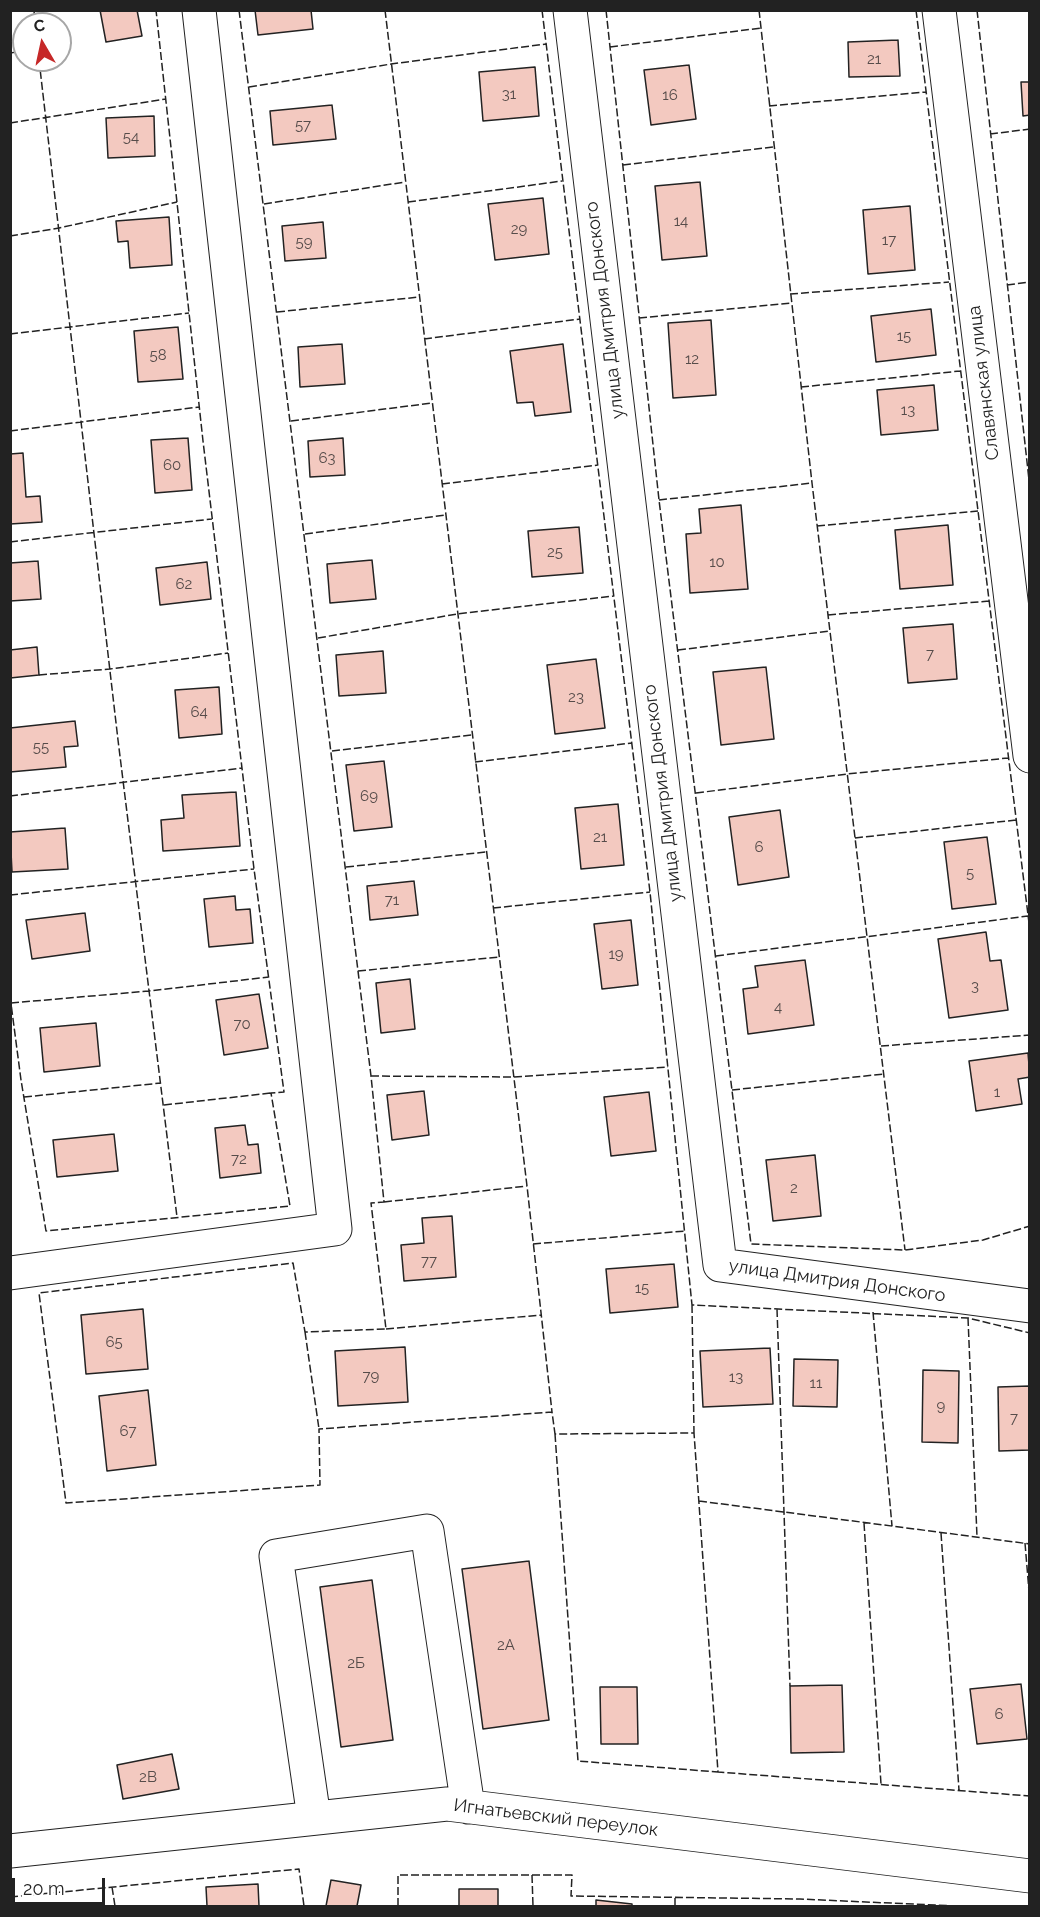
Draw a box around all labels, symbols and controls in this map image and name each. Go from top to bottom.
north arrow [12,12,72,72]
text: С [33,15,46,36]
house number: 21 [867,50,881,68]
house number: 31 [502,85,516,103]
house number: 16 [662,86,678,104]
house number: 57 [295,116,311,134]
house number: 54 [123,128,139,146]
street label: улица Дмитрия Донского [581,200,629,420]
house number: 14 [674,212,688,230]
house number: 29 [511,220,527,238]
house number: 17 [882,231,896,249]
house number: 59 [296,233,312,251]
street label: Славянская улица [964,304,1004,462]
house number: 15 [897,327,911,345]
house number: 58 [149,346,167,364]
house number: 12 [685,350,699,368]
house number: 13 [901,401,915,419]
house number: 63 [318,449,336,467]
house number: 60 [163,456,181,474]
house number: 25 [547,543,563,561]
house number: 10 [709,553,725,571]
house number: 62 [176,575,192,593]
house number: 7 [926,645,934,663]
street label: улица Дмитрия Донского [639,683,687,903]
house number: 23 [568,688,584,706]
house number: 64 [190,703,208,721]
house number: 55 [33,738,49,756]
house number: 69 [360,787,378,805]
house number: 21 [593,828,607,846]
house number: 6 [754,838,764,856]
house number: 5 [966,864,974,882]
house number: 71 [385,891,399,909]
house number: 19 [608,945,624,963]
house number: 3 [971,977,979,995]
house number: 4 [774,998,782,1016]
house number: 70 [233,1015,251,1033]
house number: 1 [994,1083,1000,1101]
house number: 72 [231,1150,247,1168]
house number: 2 [790,1179,798,1197]
house number: 77 [421,1252,437,1270]
street label: улица Дмитрия Донского [727,1255,947,1307]
house number: 15 [635,1279,649,1297]
house number: 65 [105,1333,123,1351]
house number: 79 [363,1367,379,1385]
house number: 13 [729,1368,743,1386]
house number: 11 [810,1374,822,1392]
house number: 9 [937,1397,945,1415]
house number: 7 [1010,1409,1018,1427]
house number: 67 [119,1422,137,1440]
house number: 2А [497,1636,515,1654]
house number: 2Б [347,1654,365,1672]
house number: 6 [994,1705,1004,1723]
house number: 2В [139,1768,157,1786]
street label: Игнатьевский переулок [452,1795,660,1841]
scale bar [15,1866,108,1904]
text: 20 m [23,1878,65,1899]

